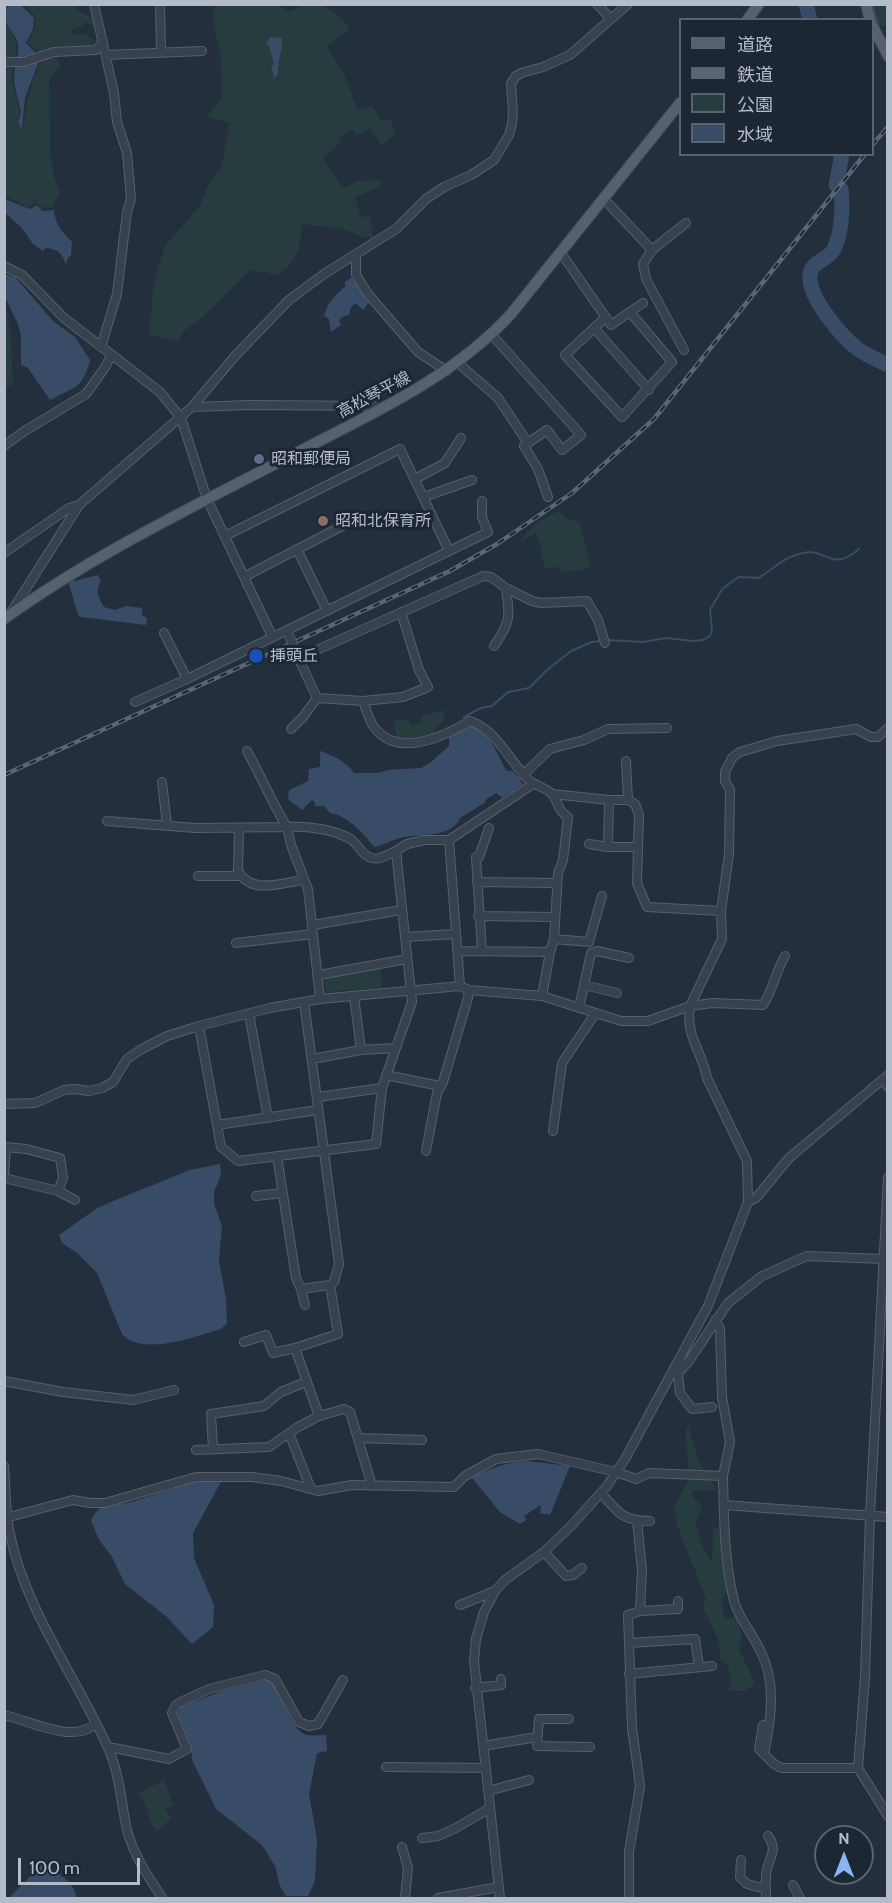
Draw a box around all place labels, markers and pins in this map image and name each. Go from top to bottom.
place label: 昭和郵便局 [271,449,351,469]
marker: 昭和郵便局 [252,452,266,466]
place label: 昭和北保育所 [335,511,431,531]
marker: 昭和北保育所 [316,514,330,528]
place label: 挿頭丘 [270,646,318,666]
marker: 挿頭丘 [247,647,265,665]

